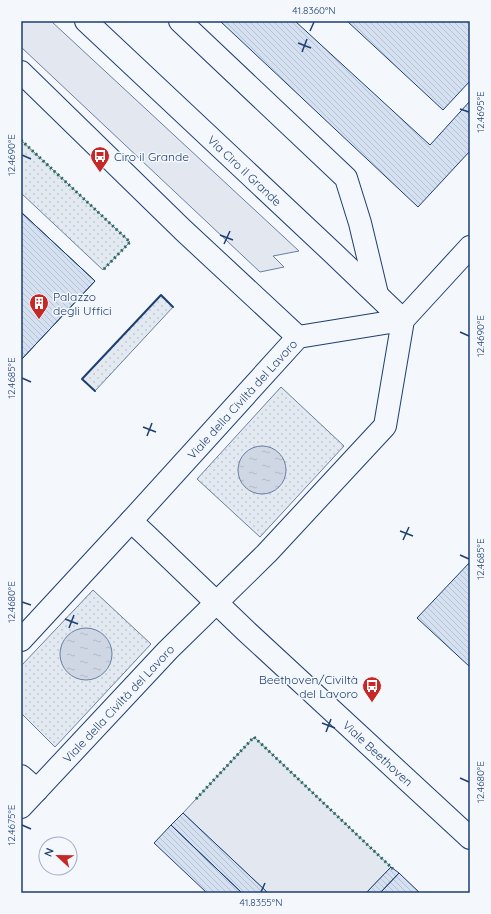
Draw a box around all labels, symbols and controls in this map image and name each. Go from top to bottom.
text: 41.8360°N [292,4,336,17]
text: 12.4695°E [474,91,487,133]
street label: Via Ciro il Grande [205,132,285,209]
text: 12.4690°E [5,134,18,176]
bus stop icon: Ciro il Grande [89,145,111,173]
place label: Ciro il Grande [114,149,189,164]
place label: Palazzo degli Uffici [53,289,112,318]
building icon: Palazzo degli Uffici [28,292,50,320]
text: 12.4690°E [474,315,487,357]
street label: Viale della Civiltà del Lavoro [184,336,300,462]
text: 12.4685°E [5,357,18,399]
text: 12.4685°E [474,538,487,580]
text: 12.4680°E [5,581,18,623]
street label: Viale della Civiltà del Lavoro [59,641,177,765]
place label: Beethoven/Civiltà del Lavoro [259,672,358,701]
bus stop icon: Beethoven/Civiltà del Lavoro [361,675,383,703]
street label: Viale Beethoven [340,717,416,789]
text: 12.4680°E [474,761,487,803]
text: 12.4675°E [5,804,18,845]
north arrow [38,836,78,876]
text: N [41,846,57,859]
text: 41.8355°N [240,896,282,909]

